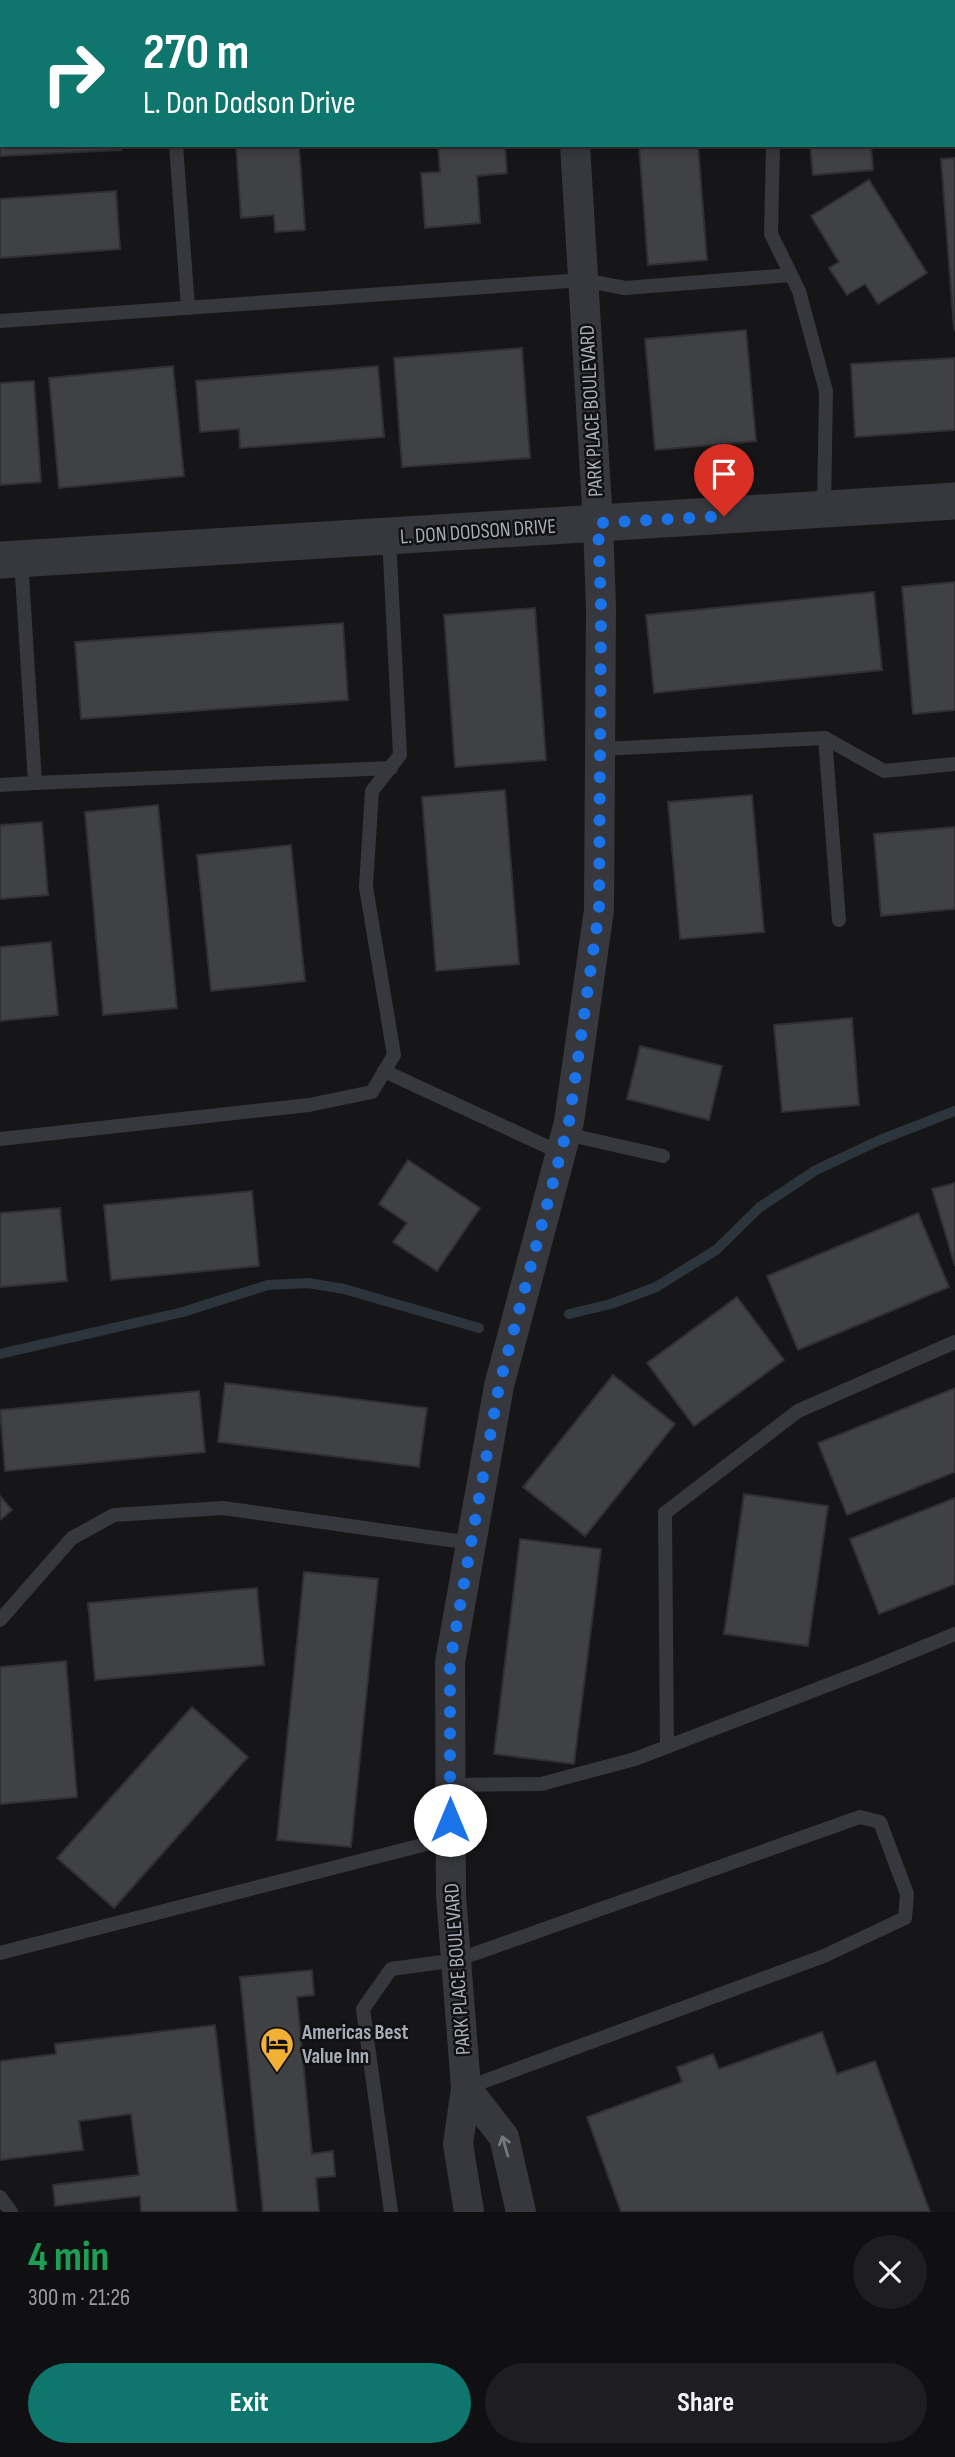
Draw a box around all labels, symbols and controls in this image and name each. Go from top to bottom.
text: 270 m [143,24,249,83]
icon: right [28,28,119,119]
text: L. Don Dodson Drive [143,84,356,123]
street label: PARK PLACE BOULEVARD [575,324,608,498]
pin [694,444,754,516]
icon: arrive [705,455,743,493]
street label: L. DON DODSON DRIVE [399,514,557,549]
position arrow [413,1783,487,1857]
street label: PARK PLACE BOULEVARD [439,1882,476,2056]
place label: Americas Best Value Inn [301,2020,409,2069]
hotel icon: Americas Best Value Inn [258,2025,296,2074]
one-way arrow [498,2135,511,2157]
text: 4 min [28,2232,109,2283]
button: close [853,2235,927,2309]
text: 300 m · 21:26 [28,2284,130,2312]
button: Exit [28,2363,471,2443]
button: Share [485,2363,927,2443]

